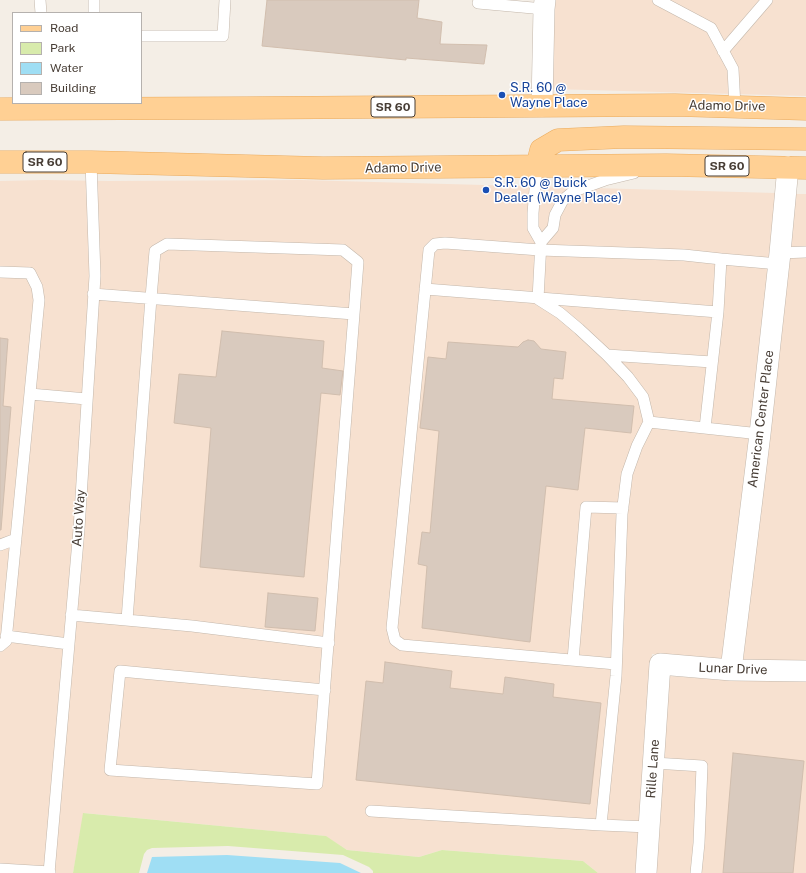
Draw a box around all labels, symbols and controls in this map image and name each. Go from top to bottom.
legend [12,12,142,104]
text: Road [50,21,78,35]
text: Park [50,41,76,55]
text: Water [50,61,83,75]
place label: S.R. 60 @ Wayne Place [510,80,588,111]
text: Building [50,81,96,95]
marker: S.R. 60 @ Wayne Place [497,90,507,100]
road number: SR 60 [371,97,415,117]
street label: Adamo Drive [688,98,766,114]
road number: SR 60 [23,152,67,172]
road number: SR 60 [705,156,749,176]
street label: Adamo Drive [364,160,442,176]
place label: S.R. 60 @ Buick Dealer (Wayne Place) [494,175,622,206]
marker: S.R. 60 @ Buick Dealer (Wayne Place) [481,185,491,195]
street label: American Center Place [745,349,777,489]
street label: Auto Way [69,489,89,547]
street label: Lunar Drive [698,660,768,678]
street label: Rille Lane [643,739,663,799]

